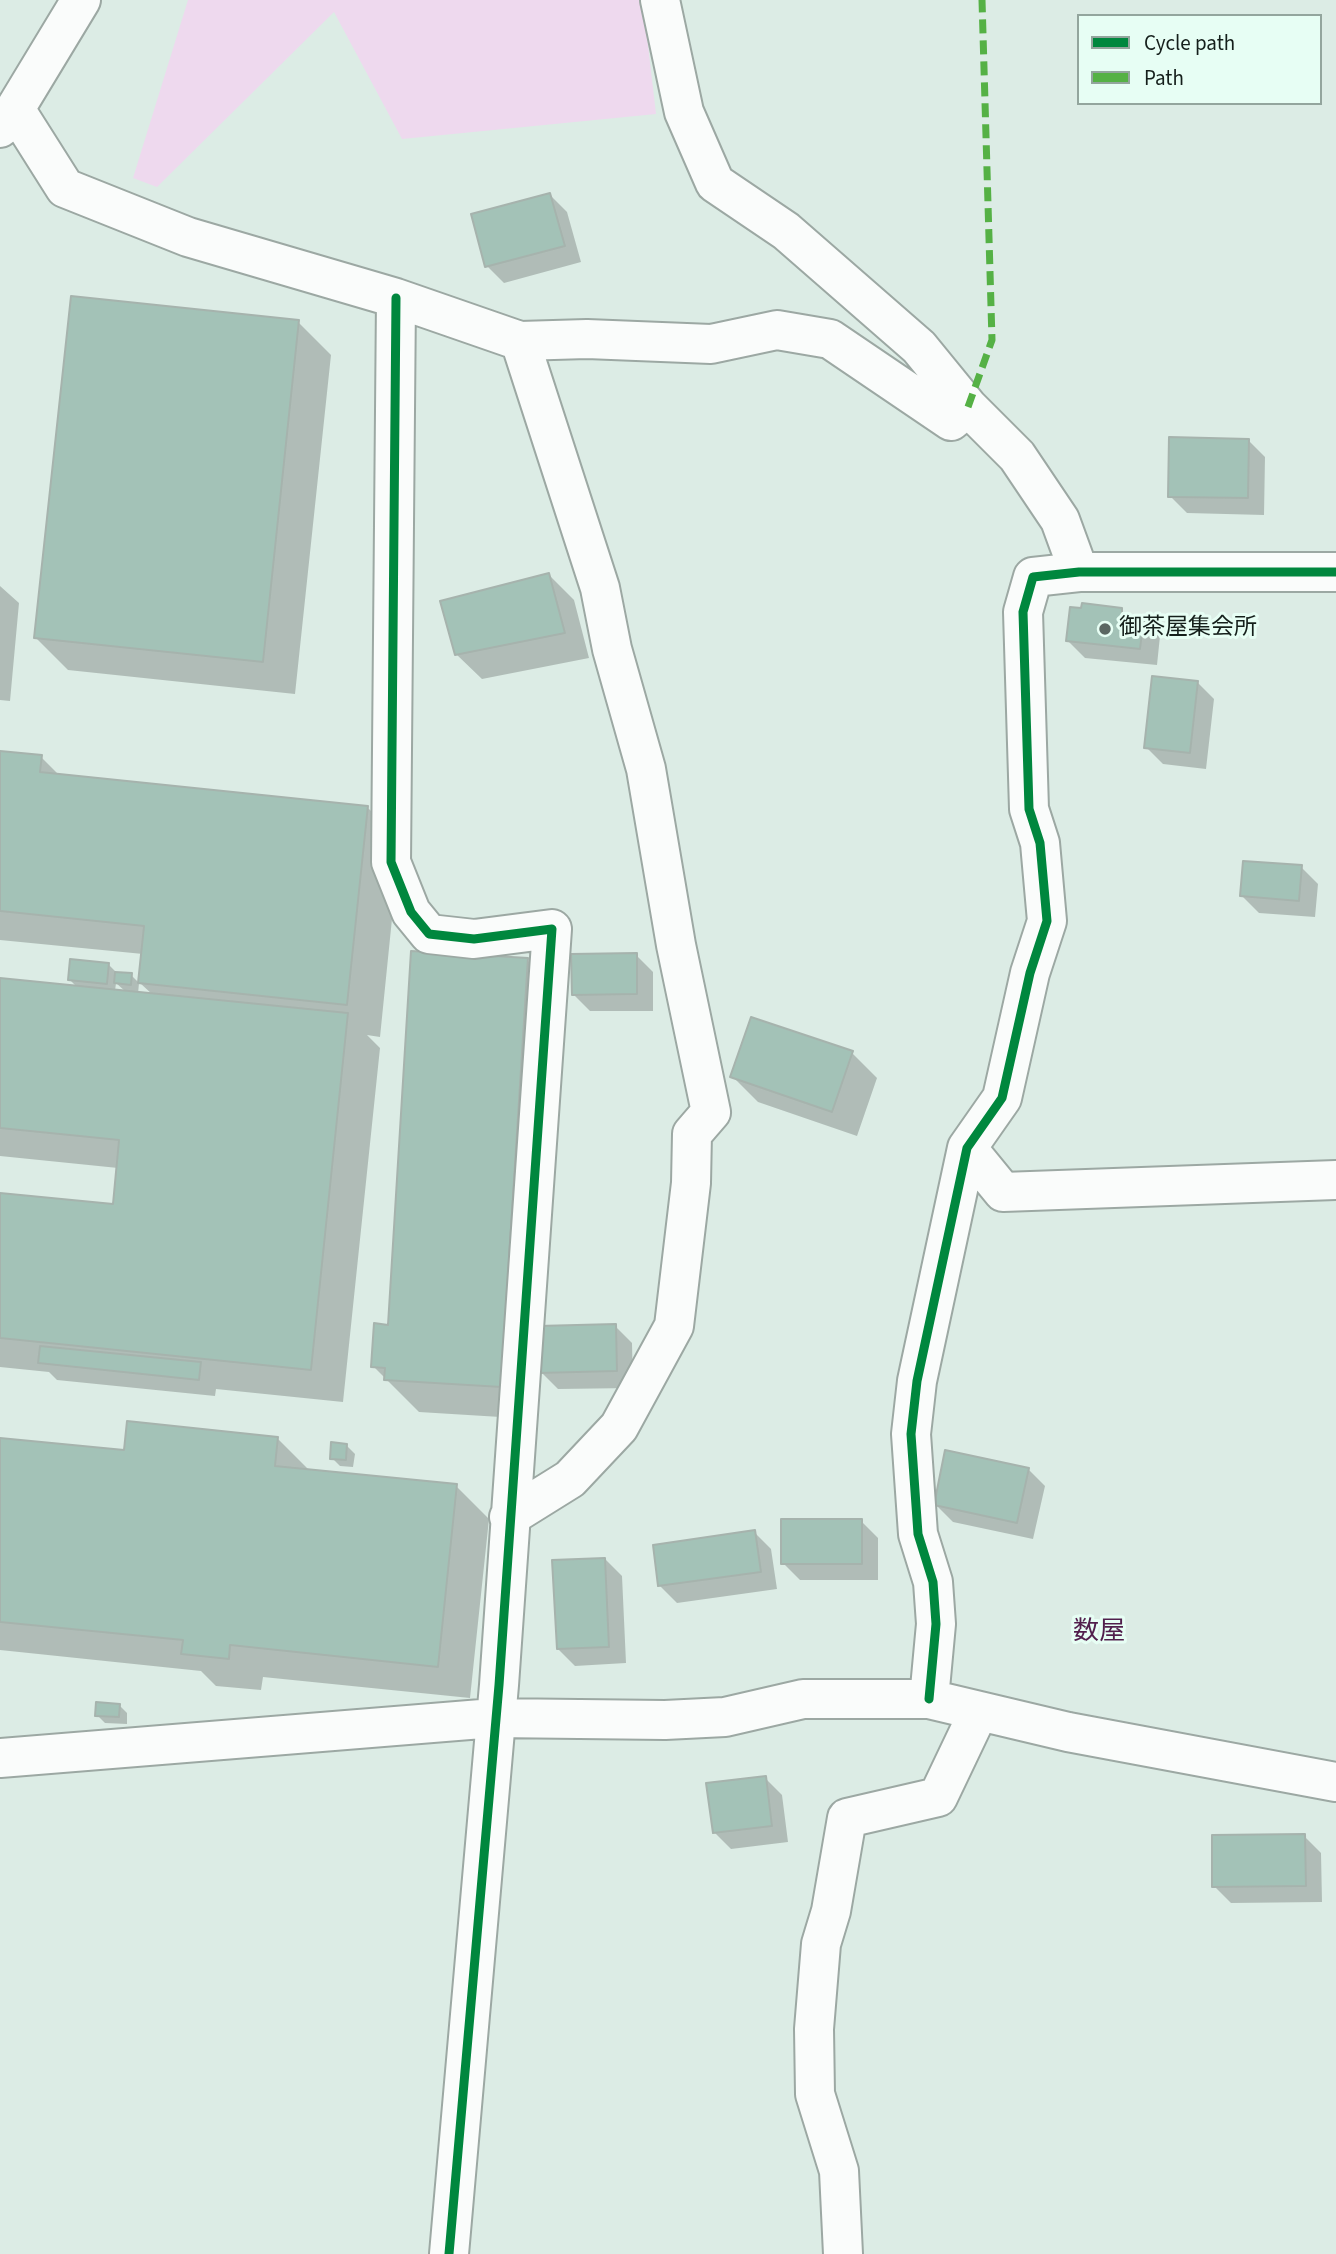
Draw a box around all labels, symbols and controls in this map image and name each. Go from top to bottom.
legend [1077,14,1322,105]
text: Cycle path [1144,28,1235,58]
text: Path [1144,63,1184,93]
place label: 御茶屋集会所 [1119,615,1257,643]
marker: 御茶屋集会所 [1097,621,1113,637]
district label: 数屋 [1073,1617,1125,1649]

